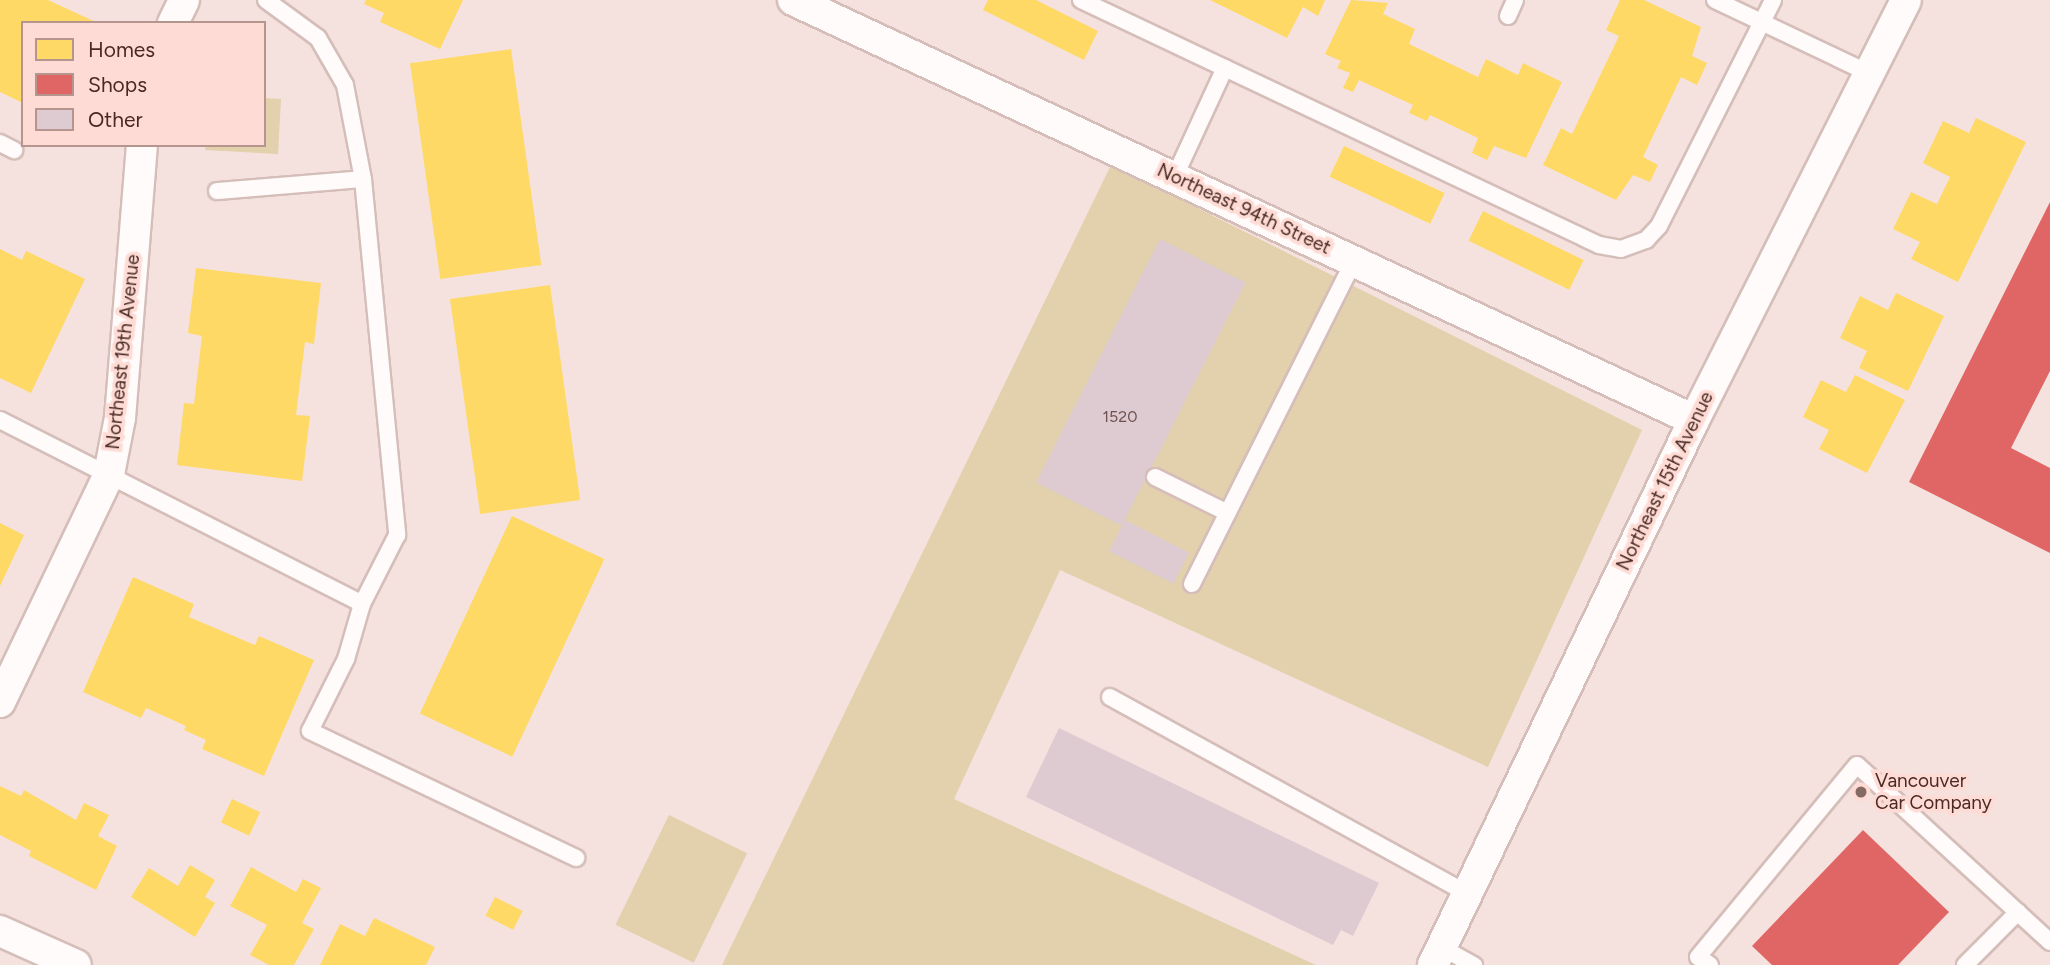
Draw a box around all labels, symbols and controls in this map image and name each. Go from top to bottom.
legend [21,21,266,147]
text: Homes [88,37,155,62]
text: Shops [88,72,147,97]
text: Other [88,107,143,132]
street label: Northeast 94th Street [1154,159,1334,259]
street label: Northeast 19th Avenue [101,253,145,451]
street label: Northeast 15th Avenue [1612,388,1718,574]
house number: 1520 [1102,407,1138,427]
place label: Vancouver Car Company [1875,770,1992,814]
marker: Vancouver Car Company [1853,784,1869,800]

